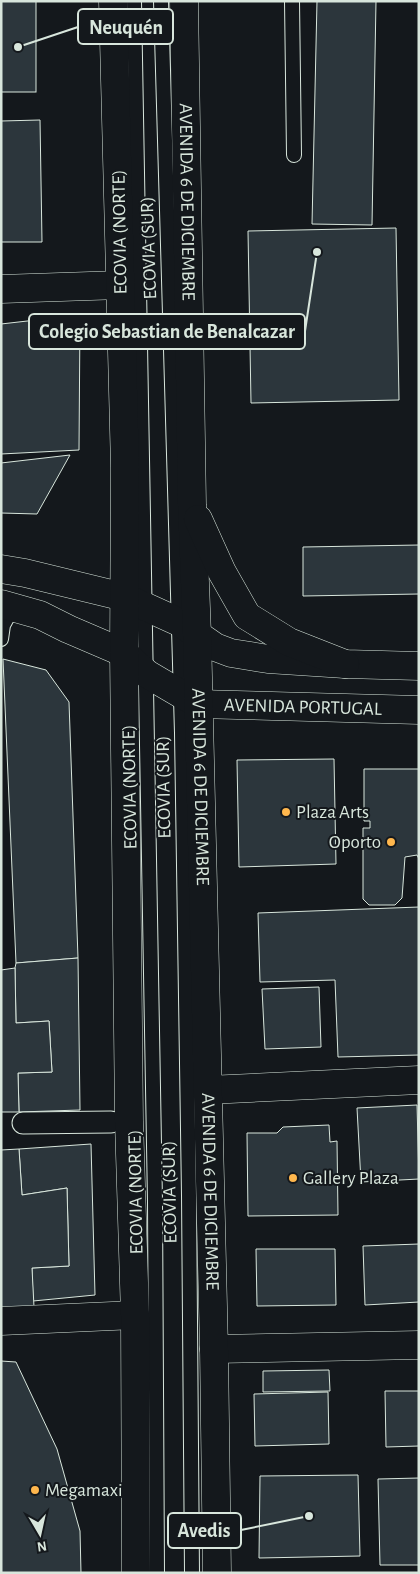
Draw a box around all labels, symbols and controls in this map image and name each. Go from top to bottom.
callout: Neuquén [78,9,173,44]
text: Neuquén [89,18,163,38]
street label: AVENIDA 6 DE DICIEMBRE [176,103,198,301]
street label: ECOVIA (NORTE) [109,169,131,295]
street label: ECOVIA (SUR) [138,196,160,300]
callout: Colegio Sebastian de Benalcazar [29,314,305,349]
text: Colegio Sebastian de Benalcazar [39,322,295,342]
street label: AVENIDA 6 DE DICIEMBRE [189,688,212,886]
street label: AVENIDA PORTUGAL [224,695,382,718]
street label: ECOVIA (NORTE) [119,724,141,850]
street label: ECOVIA (SUR) [154,735,174,839]
place label: Plaza Arts [296,803,369,822]
marker: Plaza Arts [280,806,292,818]
place label: Oporto [329,833,381,852]
marker: Oporto [385,836,397,848]
street label: AVENIDA 6 DE DICIEMBRE [198,1093,222,1291]
street label: ECOVIA (NORTE) [125,1129,147,1255]
street label: ECOVIA (SUR) [160,1140,180,1244]
place label: Gallery Plaza [303,1169,399,1188]
marker: Gallery Plaza [287,1172,299,1184]
place label: Megamaxi [45,1481,123,1500]
marker: Megamaxi [29,1484,41,1496]
north arrow [15,1509,65,1559]
callout: Avedis [168,1513,241,1548]
text: Avedis [177,1521,231,1541]
text: N [36,1538,48,1554]

